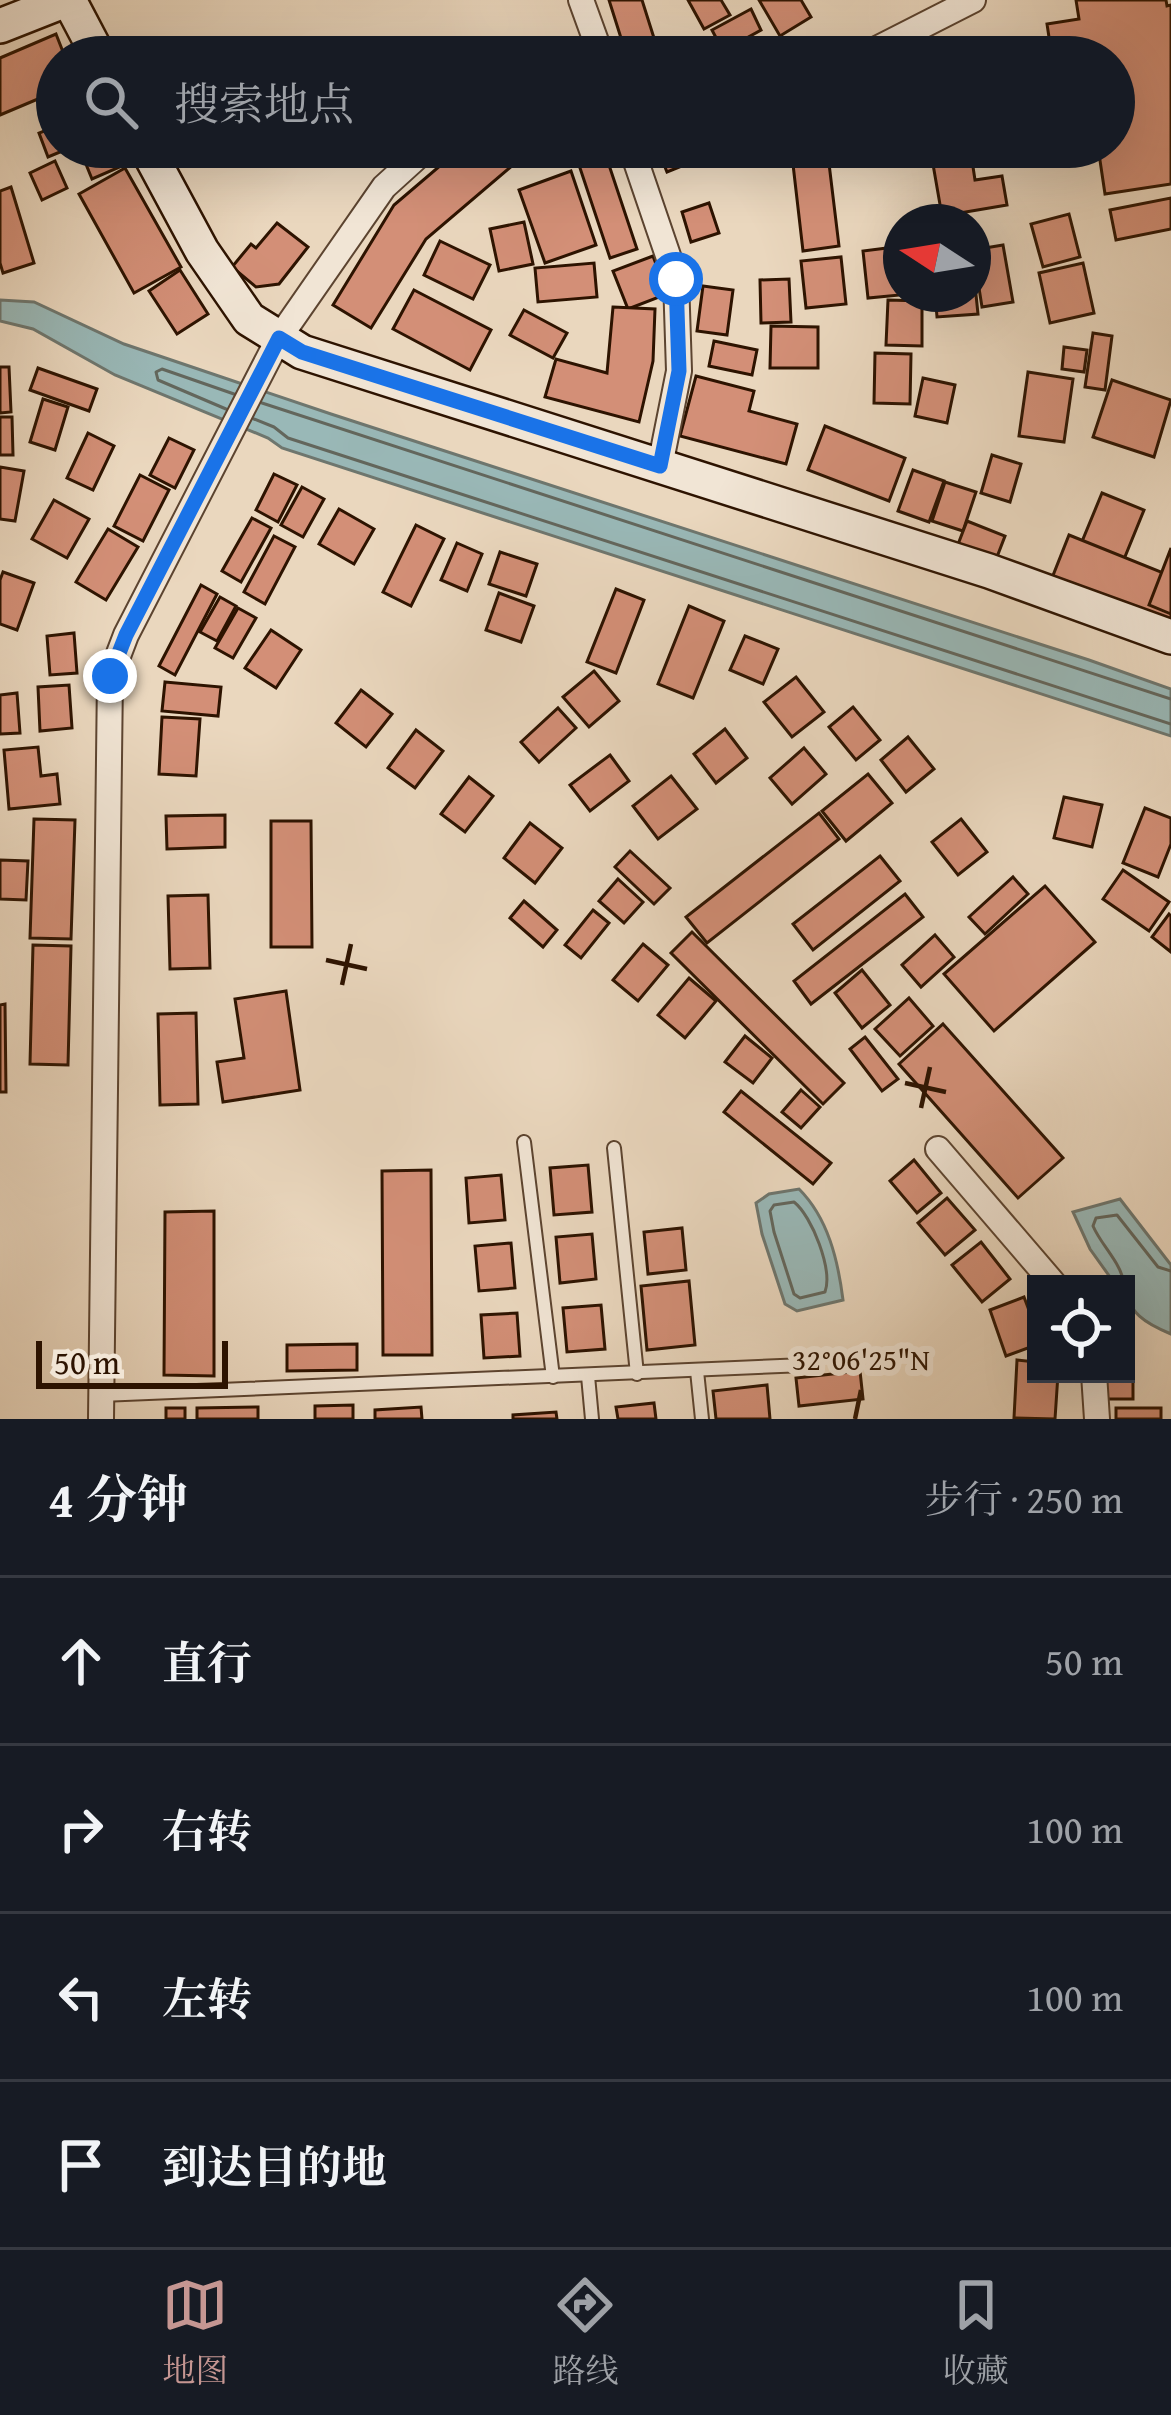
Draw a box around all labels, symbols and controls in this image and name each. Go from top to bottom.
search box [36,36,1135,168]
icon: search [78,69,144,135]
text: 搜索地点 [174,71,354,136]
north arrow [883,204,991,312]
route start [649,252,703,306]
route end [83,649,137,703]
map controls [1027,1275,1135,1383]
button: locate [1027,1275,1135,1383]
scale bar [36,1335,228,1388]
text: 32°06'25"N [792,1337,930,1381]
text: 50 m [54,1338,120,1386]
text: 4 分钟 [48,1461,188,1536]
text: 步行 · 250 m [925,1470,1123,1527]
icon: ahead [48,1628,114,1694]
text: 直行 [162,1630,252,1695]
text: 50 m [1045,1632,1123,1689]
icon: right [48,1796,114,1862]
text: 右转 [162,1798,252,1863]
text: 100 m [1026,1800,1123,1857]
icon: left [48,1964,114,2030]
text: 左转 [162,1966,252,2031]
text: 100 m [1026,1968,1123,2025]
icon: arrive [48,2132,114,2198]
text: 到达目的地 [162,2134,387,2199]
tab: 地图 [162,2272,228,2394]
tab: 路线 [552,2272,618,2394]
tab: 收藏 [943,2272,1009,2394]

